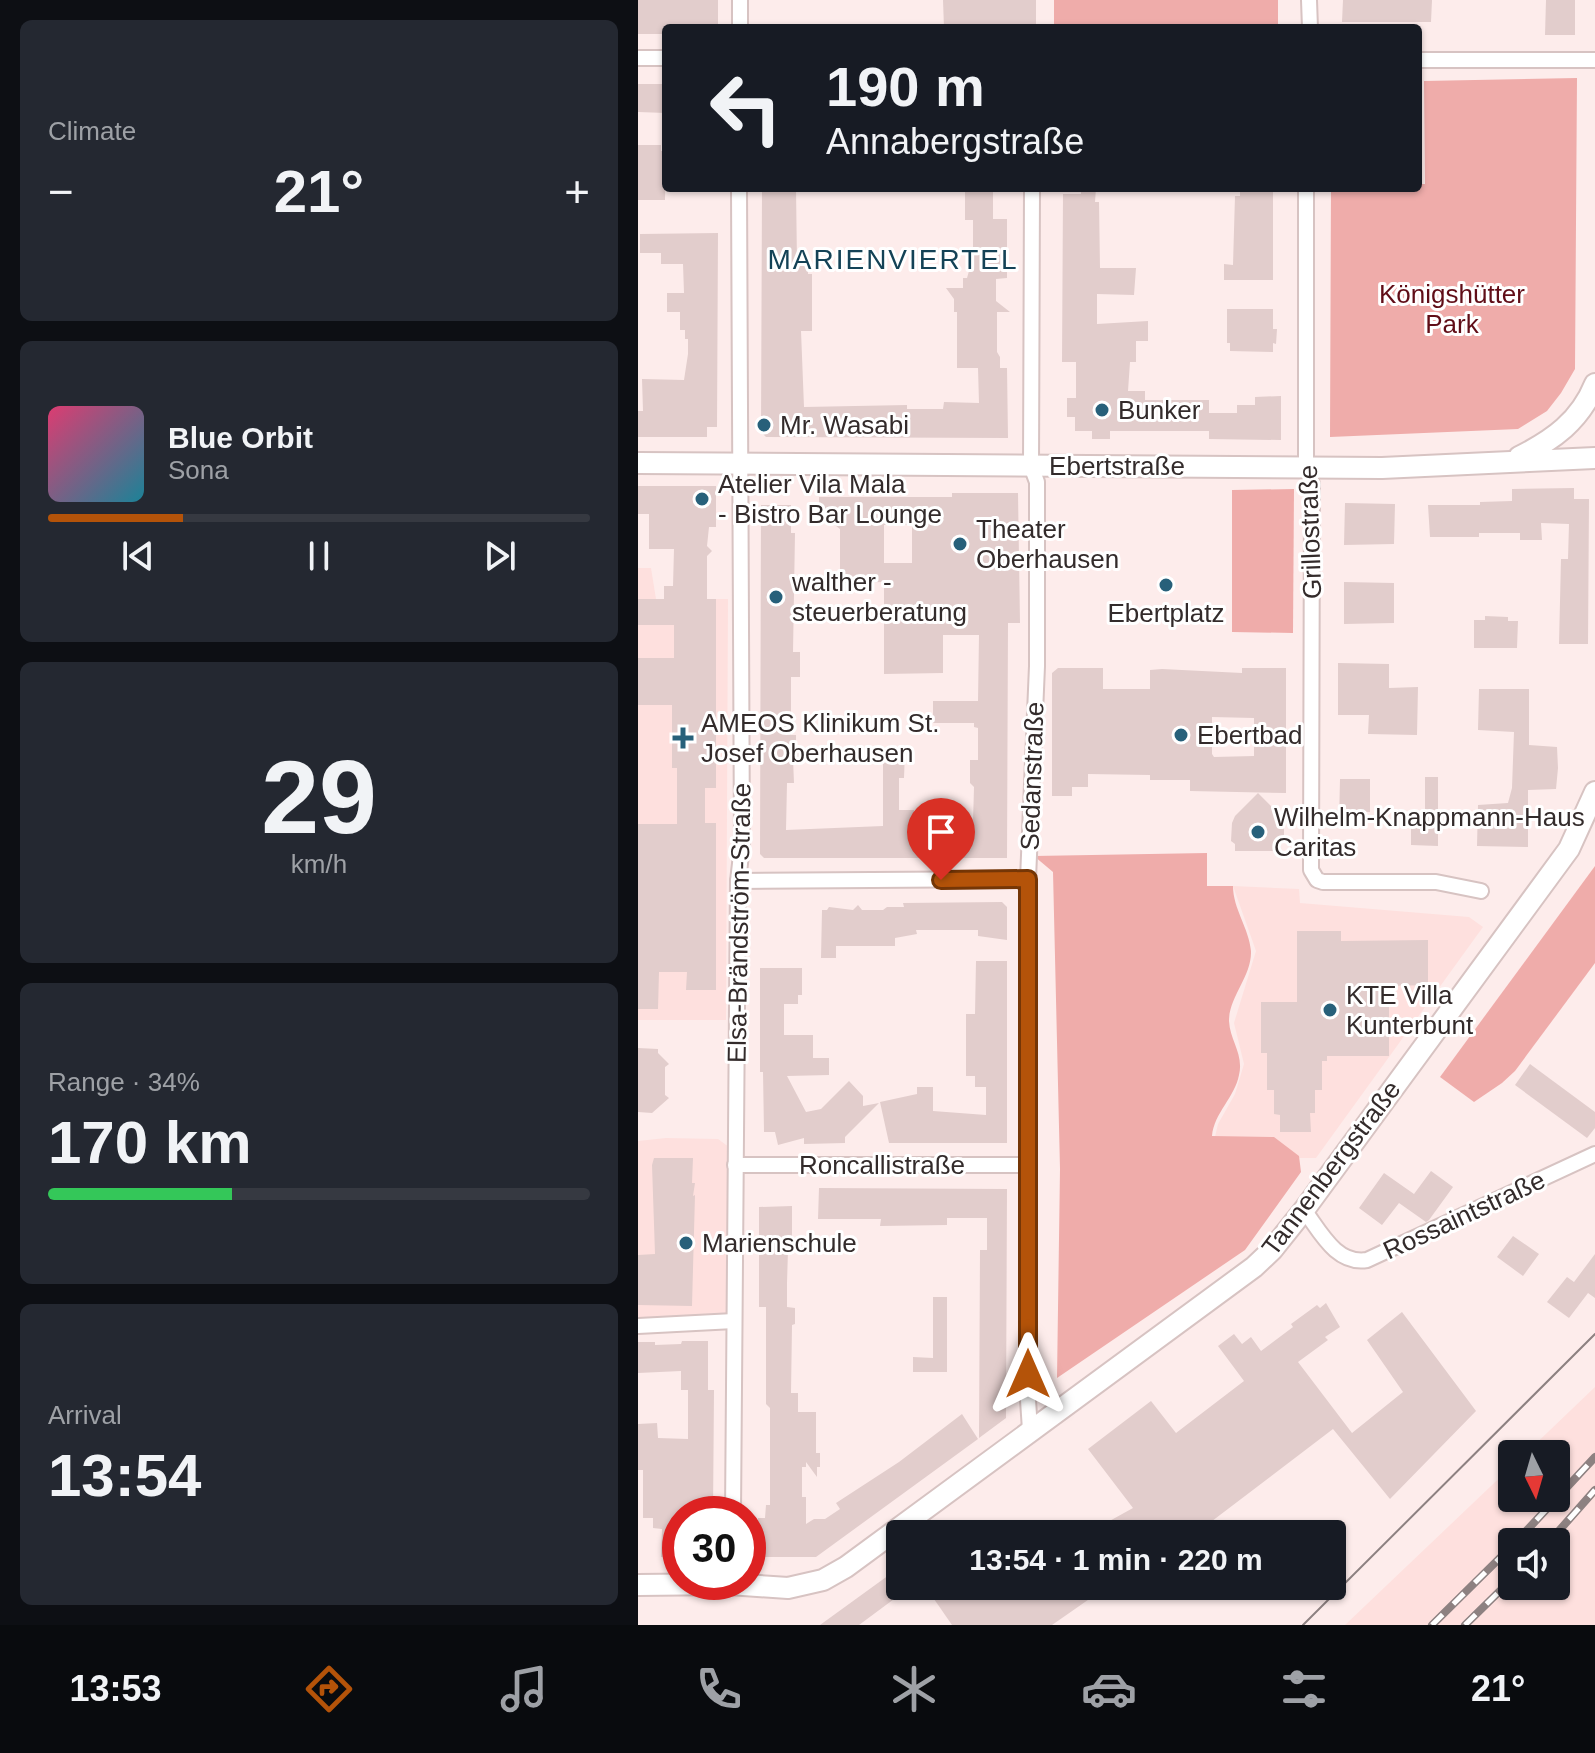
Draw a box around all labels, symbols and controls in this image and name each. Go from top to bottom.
text: 190 m [826,55,985,118]
icon: left [694,56,798,160]
text: Climate [48,116,136,146]
text: Annabergstraße [826,121,1084,162]
text: 21° [274,158,364,225]
text: − [48,167,74,216]
text: + [564,167,590,216]
district label: MARIENVIERTEL [767,244,1019,275]
park label: Königshütter Park [1379,279,1525,339]
place label: Bunker [1118,395,1201,425]
marker: Bunker [1093,401,1111,419]
place label: Mr. Wasabi [780,410,909,440]
marker: Mr. Wasabi [755,416,773,434]
text: Blue Orbit [168,421,313,454]
street label: Ebertstraße [1049,451,1185,481]
text: Sona [168,455,229,485]
street label: Grillostraße [1293,464,1327,600]
place label: Atelier Vila Mala - Bistro Bar Lounge [718,469,942,529]
marker: Atelier Vila Mala - Bistro Bar Lounge [693,490,711,508]
place label: Theater Oberhausen [976,514,1119,574]
icon: previous [116,534,160,578]
icon: pause [297,534,341,578]
icon: next [478,534,522,578]
marker: Theater Oberhausen [951,535,969,553]
place label: walther - steuerberatung [791,567,967,627]
marker: Ebertplatz [1157,576,1175,594]
marker: walther - steuerberatung [767,588,785,606]
place label: Ebertplatz [1107,598,1225,628]
street label: Sedanstraße [1014,701,1050,851]
place label: AMEOS Klinikum St. Josef Oberhausen [701,708,939,768]
place label: Ebertbad [1197,720,1303,750]
marker: Ebertbad [1172,726,1190,744]
marker: AMEOS Klinikum St. Josef Oberhausen [672,727,694,749]
text: 29 [261,739,377,855]
street label: Elsa-Brändström-Straße [722,783,756,1063]
pin [907,798,975,880]
place label: Wilhelm-Knappmann-Haus Caritas [1274,802,1585,862]
icon: arrive [919,810,963,854]
marker: Wilhelm-Knappmann-Haus Caritas [1249,823,1267,841]
text: km/h [291,849,347,879]
place label: KTE Villa Kunterbunt [1346,980,1474,1040]
marker: KTE Villa Kunterbunt [1321,1001,1339,1019]
text: Range · 34% [48,1067,200,1097]
street label: Tannenbergstraße [1256,1075,1406,1261]
text: 170 km [48,1109,252,1176]
street label: Roncallistraße [799,1150,965,1180]
street label: Rossaintstraße [1378,1164,1550,1266]
place label: Marienschule [702,1228,857,1258]
marker: Marienschule [677,1234,695,1252]
position arrow [986,1332,1070,1416]
text: Arrival [48,1400,122,1430]
north arrow [1498,1440,1570,1512]
map controls [1498,1440,1570,1600]
text: 13:54 [48,1442,201,1509]
speed limit sign: 30 [662,1496,766,1600]
button: sound [1498,1528,1570,1600]
text: 13:54 · 1 min · 220 m [969,1543,1263,1576]
icon: directions [301,1661,357,1717]
icon: music [496,1661,552,1717]
icon: phone [691,1661,747,1717]
icon: climate [886,1661,942,1717]
icon: car [1081,1661,1137,1717]
icon: filters [1276,1661,1332,1717]
text: 13:53 [70,1668,162,1709]
text: 21° [1471,1668,1525,1709]

